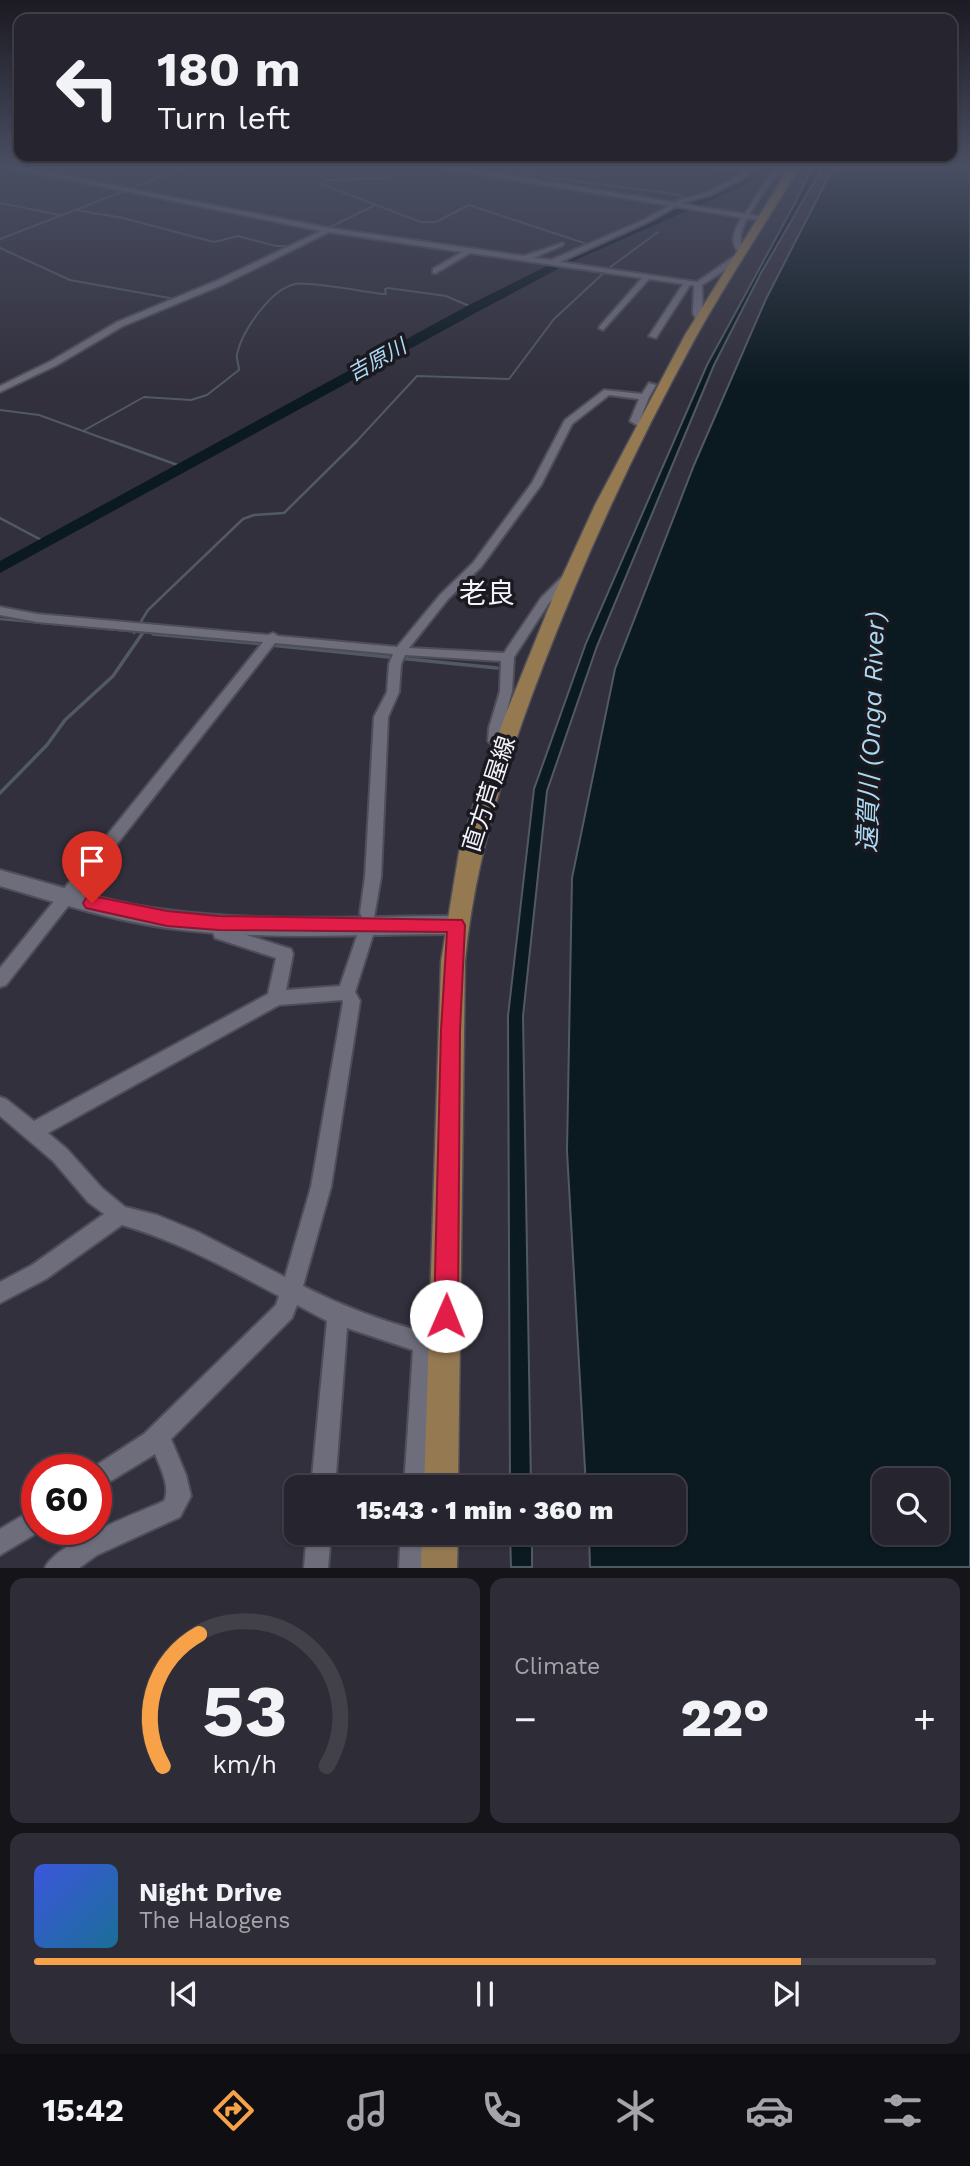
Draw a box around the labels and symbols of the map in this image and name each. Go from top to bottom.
water label: 吉原川 [343,332,412,386]
district label: 老良 [459,577,515,610]
water label: 遠賀川 (Onga River) [852,611,890,853]
street label: 直方芦屋線 [457,733,521,855]
pin [62,831,122,903]
position arrow [409,1279,483,1353]
speed limit sign: 60 [21,1454,112,1545]

